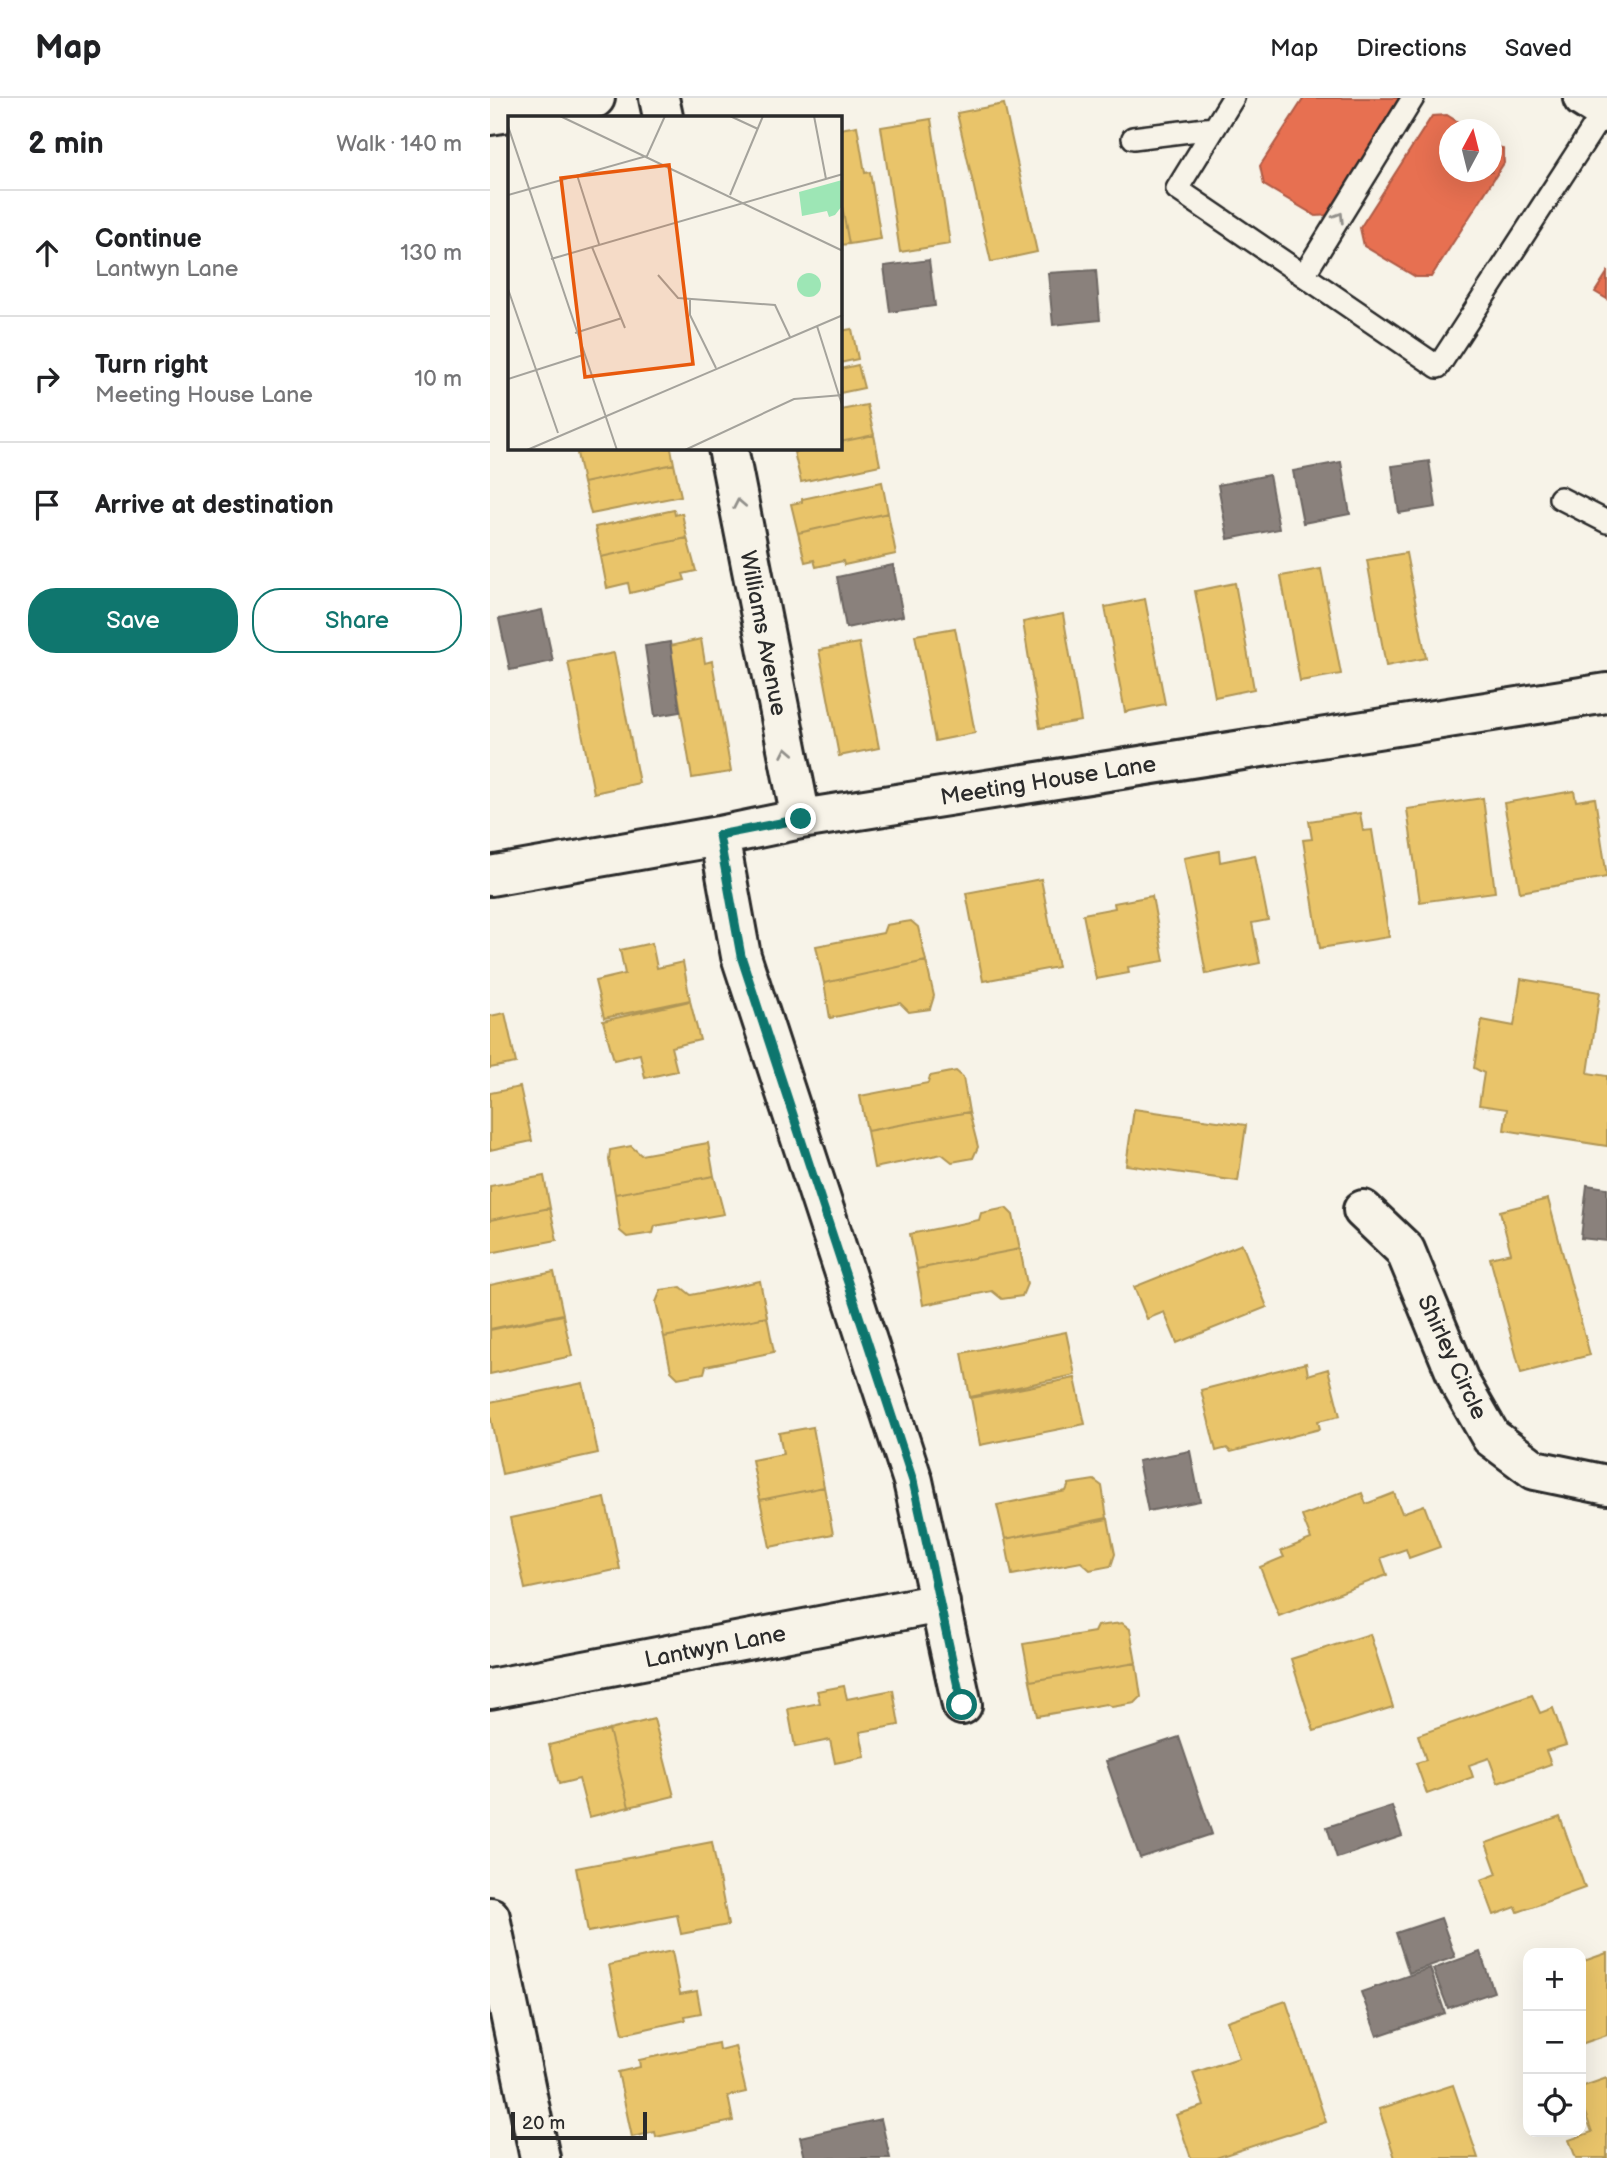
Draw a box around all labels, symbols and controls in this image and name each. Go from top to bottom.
text: Map [35,28,101,68]
text: Map [1270,34,1318,63]
text: Directions [1356,34,1467,63]
text: Saved [1505,34,1572,63]
inset map [508,116,842,450]
north arrow [1439,119,1502,182]
text: 2 min [28,126,104,162]
text: Walk · 140 m [336,130,462,158]
one-way arrow [1331,212,1344,225]
text: Continue [95,224,202,255]
icon: ahead [28,234,66,272]
text: 130 m [400,239,462,267]
text: Lantwyn Lane [95,255,238,283]
text: Turn right [95,350,208,381]
icon: right [28,360,66,398]
text: 10 m [414,365,462,393]
text: Meeting House Lane [95,381,313,409]
icon: arrive [28,486,66,524]
text: Arrive at destination [95,490,334,521]
one-way arrow [732,498,747,510]
street label: Williams Avenue [733,548,793,718]
button: Save [28,588,238,653]
button: Share [252,588,462,653]
one-way arrow [781,746,796,758]
street label: Meeting House Lane [938,750,1158,812]
route end [785,803,816,834]
street label: Shirley Circle [1411,1291,1493,1424]
street label: Lantwyn Lane [642,1620,788,1674]
route start [946,1689,977,1720]
map controls [1523,1948,1586,2137]
button: + [1523,1948,1586,2011]
button: − [1523,2011,1586,2074]
button: locate [1523,2074,1586,2137]
scale bar [511,2109,648,2141]
text: 20 m [522,2112,565,2135]

